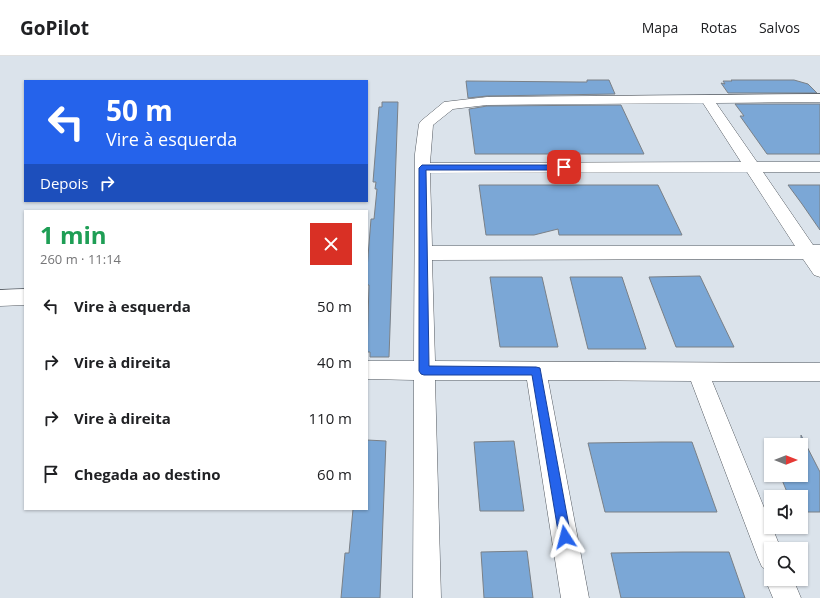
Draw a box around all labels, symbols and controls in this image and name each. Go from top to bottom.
text: GoPilot [20,15,89,41]
text: Mapa [642,18,678,37]
text: Rotas [700,18,737,37]
text: Salvos [759,18,800,37]
text: 50 m [106,91,173,129]
icon: left [40,96,92,148]
text: Vire à esquerda [106,127,237,151]
pin [547,150,581,184]
icon: arrive [553,156,575,178]
icon: right [96,172,118,194]
text: Depois [40,173,88,193]
text: 1 min [40,218,107,251]
button: close [310,223,352,265]
text: 260 m · 11:14 [40,250,121,268]
icon: left [40,295,62,317]
text: Vire à esquerda [74,296,191,316]
text: 50 m [317,296,352,316]
icon: right [40,351,62,373]
text: Vire à direita [74,352,171,372]
text: 40 m [317,352,352,372]
icon: right [40,407,62,429]
text: Vire à direita [74,408,171,428]
text: 110 m [308,408,352,428]
north arrow [764,438,808,482]
map controls [764,438,808,586]
icon: arrive [40,463,62,485]
text: Chegada ao destino [74,464,221,484]
text: 60 m [317,464,352,484]
button: sound [764,490,808,534]
position arrow [544,516,586,558]
button: search [764,542,808,586]

